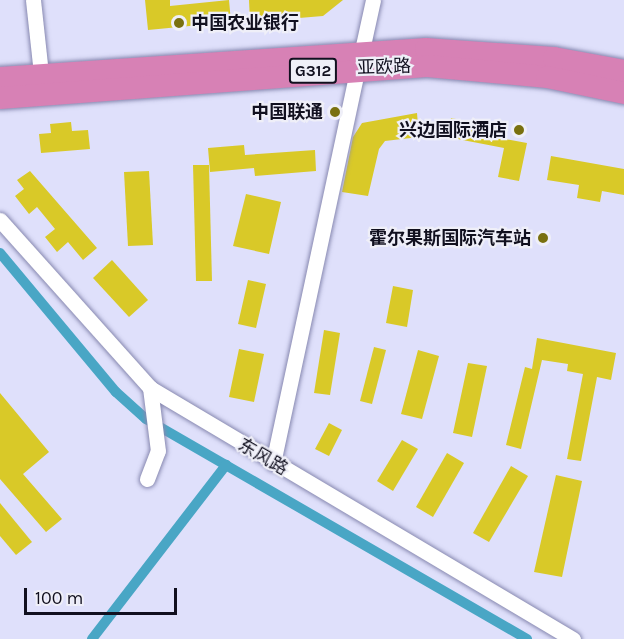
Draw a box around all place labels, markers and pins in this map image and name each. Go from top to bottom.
place label: 中国农业银行 [191,12,299,34]
marker: 中国农业银行 [172,16,186,30]
place label: 中国联通 [251,101,323,123]
marker: 中国联通 [328,105,342,119]
place label: 兴边国际酒店 [399,119,507,141]
marker: 兴边国际酒店 [512,123,526,137]
place label: 霍尔果斯国际汽车站 [369,227,531,249]
marker: 霍尔果斯国际汽车站 [536,231,550,245]

